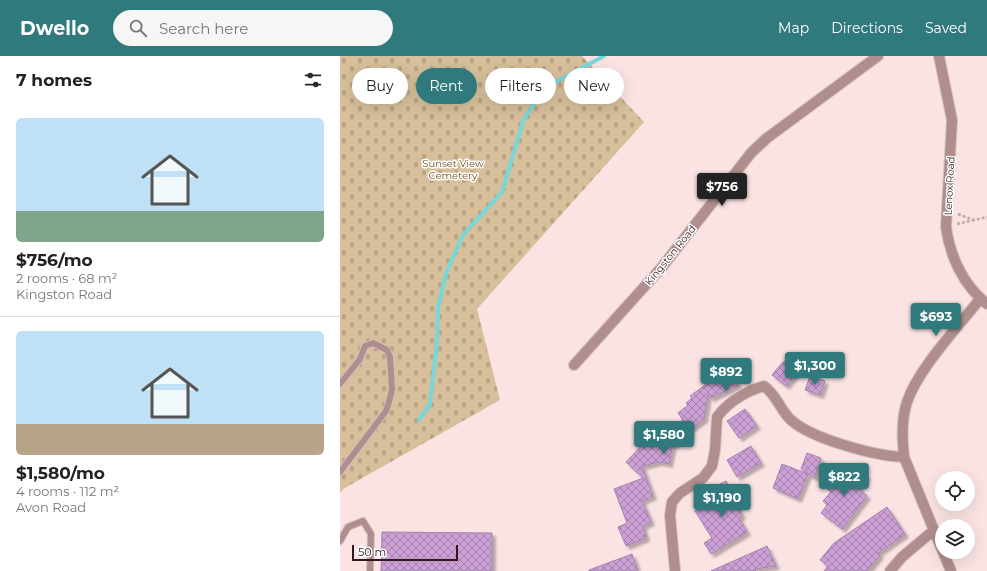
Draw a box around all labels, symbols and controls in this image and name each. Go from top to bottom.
search box [113,10,393,46]
text: Dwello [20,17,89,40]
icon: search [127,17,149,39]
text: Search here [159,19,248,38]
text: Map [778,19,809,37]
text: Directions [831,19,903,37]
text: Saved [925,19,967,37]
chip: Buy [352,68,408,104]
chip: Rent [416,68,477,104]
chip: Filters [485,68,556,104]
chip: New [564,68,624,104]
icon: filters [302,69,324,91]
text: 7 homes [16,70,92,90]
icon: home [134,144,206,216]
street label: Lenox Road [941,156,958,216]
park label: Sunset View Cemetery [422,157,484,182]
pin: $756 [698,173,746,207]
text: $756 [706,178,738,194]
street label: Kingston Road [642,222,699,288]
text: $756/mo [16,250,93,270]
text: 2 rooms · 68 m² [16,270,117,286]
text: Kingston Road [16,286,112,302]
pin: $693 [912,303,960,337]
text: $693 [920,308,952,324]
pin: $1,300 [782,352,848,386]
icon: home [134,357,206,429]
text: $1,300 [794,357,836,373]
pin: $892 [702,358,750,392]
text: $892 [710,363,742,379]
pin: $1,580 [631,421,697,455]
text: $1,580 [643,426,685,442]
text: $1,580/mo [16,463,105,483]
pin: $822 [820,463,868,497]
text: $822 [828,468,860,484]
map controls [935,471,975,559]
button: locate [935,471,975,511]
text: 4 rooms · 112 m² [16,483,119,499]
pin: $1,190 [689,484,755,518]
text: $1,190 [703,489,741,505]
text: Avon Road [16,499,86,515]
button: layers [935,519,975,559]
scale bar [352,543,458,562]
text: 50 m [358,545,386,559]

